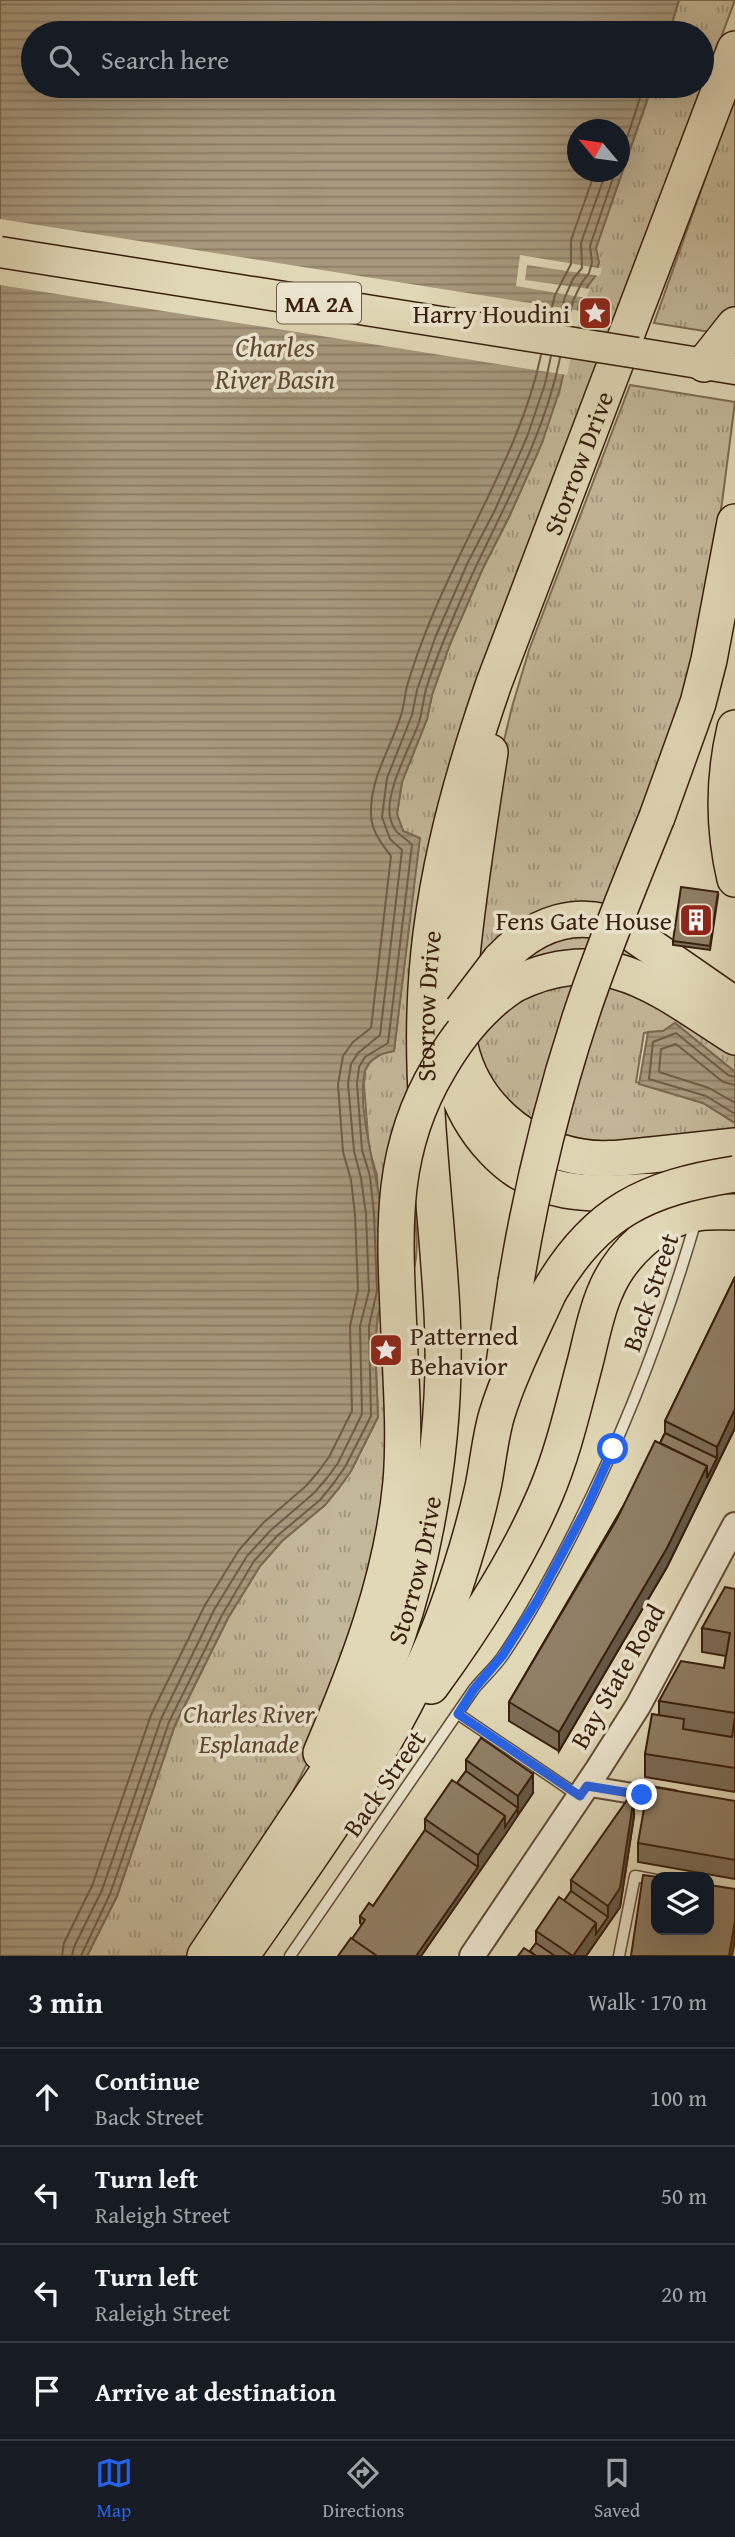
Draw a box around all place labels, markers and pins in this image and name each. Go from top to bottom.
place label: Harry Houdini [413,294,570,333]
place icon: Harry Houdini [576,294,614,332]
place label: Fens Gate House [496,901,672,940]
building icon: Fens Gate House [677,901,715,939]
place label: Patterned Behavior [410,1316,518,1385]
place icon: Patterned Behavior [367,1331,405,1369]

